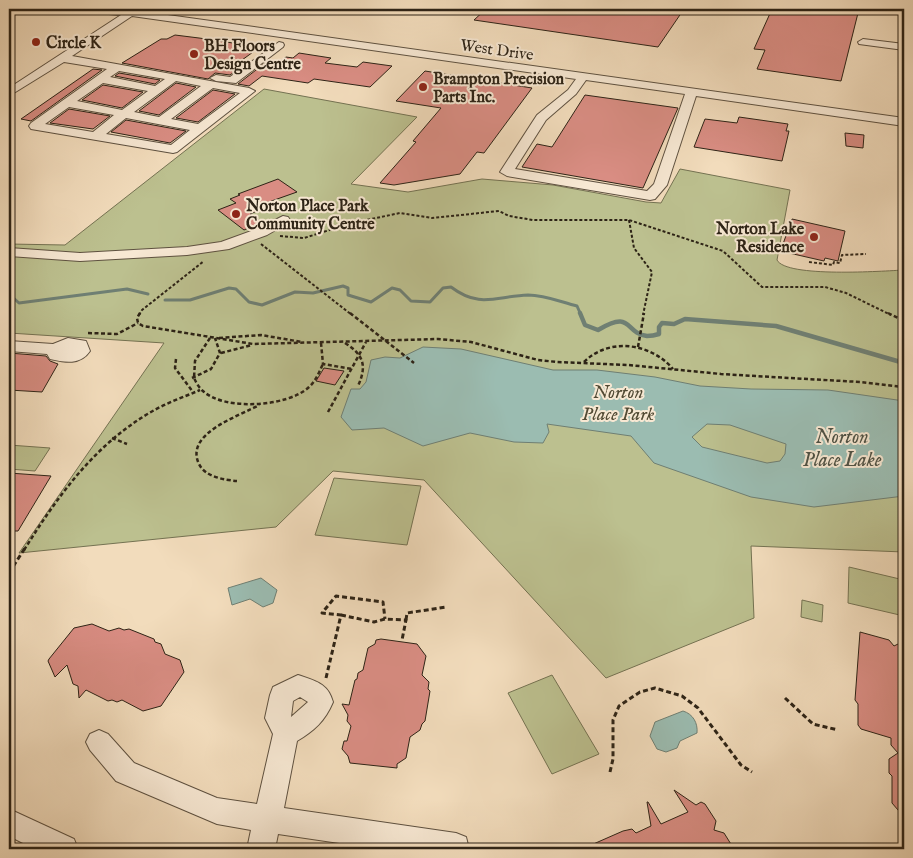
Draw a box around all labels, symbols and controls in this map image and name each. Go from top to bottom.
place label: Circle K [46,34,103,54]
marker: Circle K [30,36,42,48]
street label: West Drive [459,36,535,66]
place label: BH Floors Design Centre [204,37,301,75]
marker: BH Floors Design Centre [188,48,200,60]
place label: Brampton Precision Parts Inc. [433,70,564,108]
marker: Brampton Precision Parts Inc. [417,81,429,93]
place label: Norton Place Park Community Centre [245,197,375,235]
marker: Norton Place Park Community Centre [230,208,242,220]
place label: Norton Lake Residence [715,220,805,258]
marker: Norton Lake Residence [808,231,820,243]
park label: Norton Place Park [582,381,655,427]
water label: Norton Place Lake [803,425,882,473]

